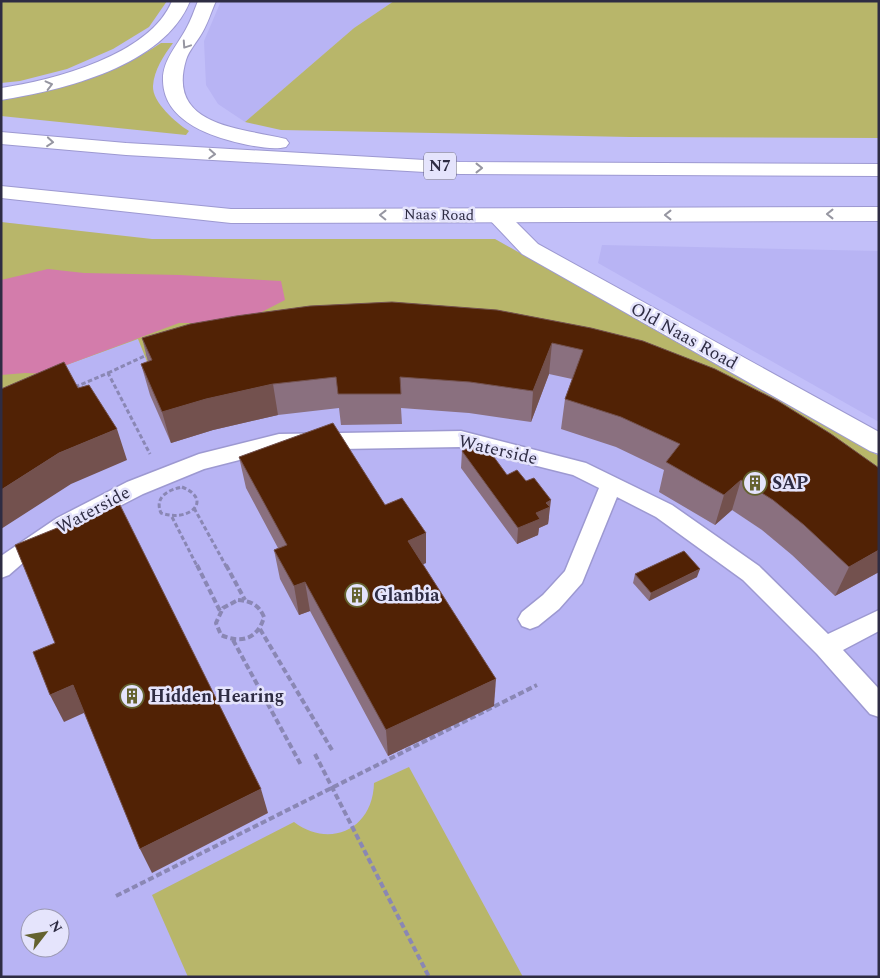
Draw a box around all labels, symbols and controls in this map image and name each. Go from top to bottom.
one-way arrow [183,39,192,49]
one-way arrow [45,80,54,91]
one-way arrow [46,136,54,147]
one-way arrow [208,148,216,159]
road number: N7 [424,153,456,180]
one-way arrow [476,163,483,173]
street label: Naas Road [404,203,474,227]
one-way arrow [378,209,386,220]
one-way arrow [826,209,834,219]
one-way arrow [663,210,671,220]
street label: Old Naas Road [625,295,743,377]
street label: Waterside [456,428,540,472]
building icon: SAP [742,470,768,496]
place label: SAP [772,470,808,497]
street label: Waterside [51,479,135,541]
building icon: Glanbia [344,582,370,608]
place label: Glanbia [374,582,440,609]
building icon: Hidden Hearing [119,683,145,709]
place label: Hidden Hearing [150,683,284,710]
north arrow [20,908,70,958]
text: N [44,916,68,937]

